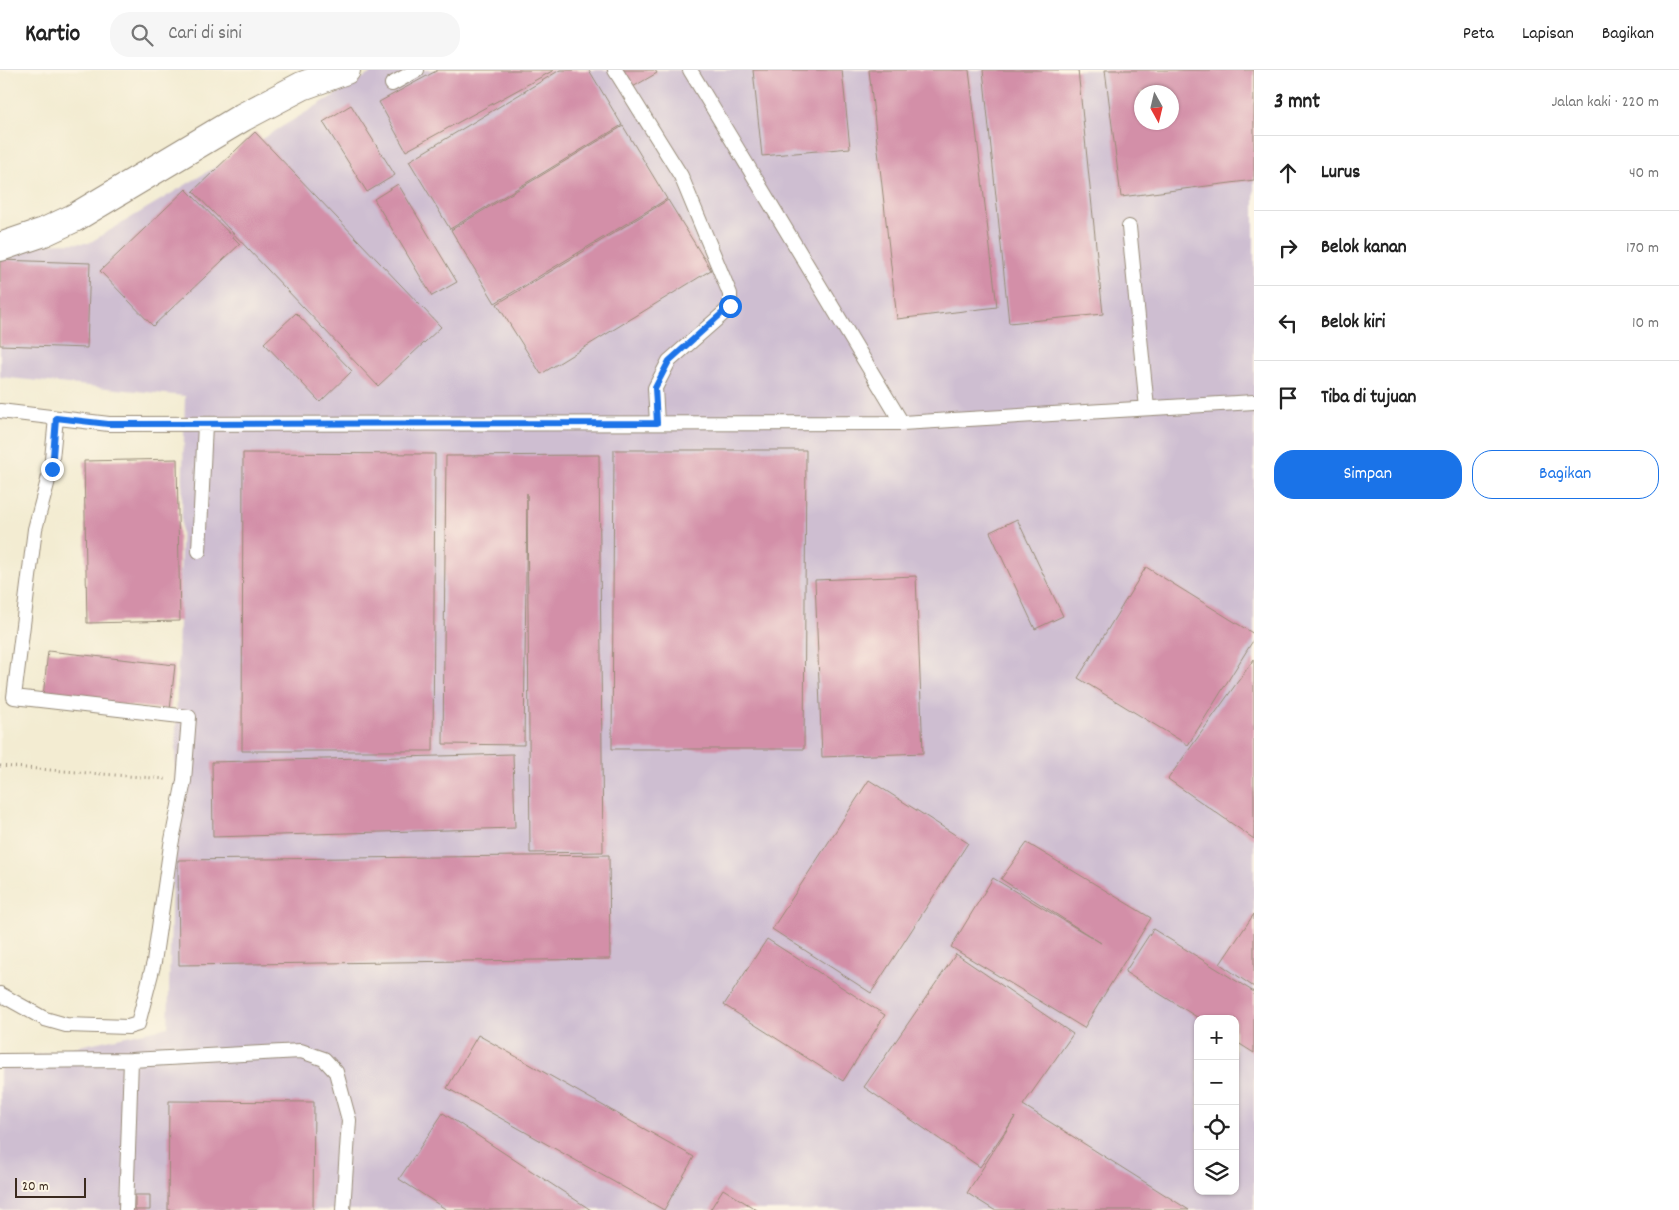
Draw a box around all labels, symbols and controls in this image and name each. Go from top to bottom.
search box [110,12,460,57]
text: Kartio [25,18,80,52]
icon: search [128,21,156,49]
text: Cari di sini [168,21,242,48]
text: Peta [1463,22,1494,47]
text: Lapisan [1522,22,1574,47]
text: Bagikan [1602,22,1654,47]
north arrow [1134,85,1179,130]
text: 3 mnt [1274,88,1320,118]
text: Jalan kaki · 220 m [1551,91,1659,114]
icon: ahead [1274,159,1302,187]
text: Lurus [1321,160,1360,187]
text: 40 m [1629,162,1659,185]
icon: right [1274,234,1302,262]
text: Belok kanan [1321,235,1407,262]
text: 170 m [1626,237,1659,260]
route start [719,295,742,318]
icon: left [1274,309,1302,337]
text: Belok kiri [1321,310,1385,337]
text: 10 m [1632,312,1659,335]
icon: arrive [1274,384,1302,412]
text: Tiba di tujuan [1321,385,1416,412]
button: Simpan [1274,450,1462,499]
button: Bagikan [1472,450,1659,499]
route end [41,458,64,481]
map controls [1194,1015,1239,1195]
button: + [1194,1015,1239,1060]
button: − [1194,1060,1239,1105]
button: locate [1194,1105,1239,1150]
button: layers [1194,1150,1239,1195]
scale bar [15,1175,86,1198]
text: 20 m [22,1177,49,1197]

